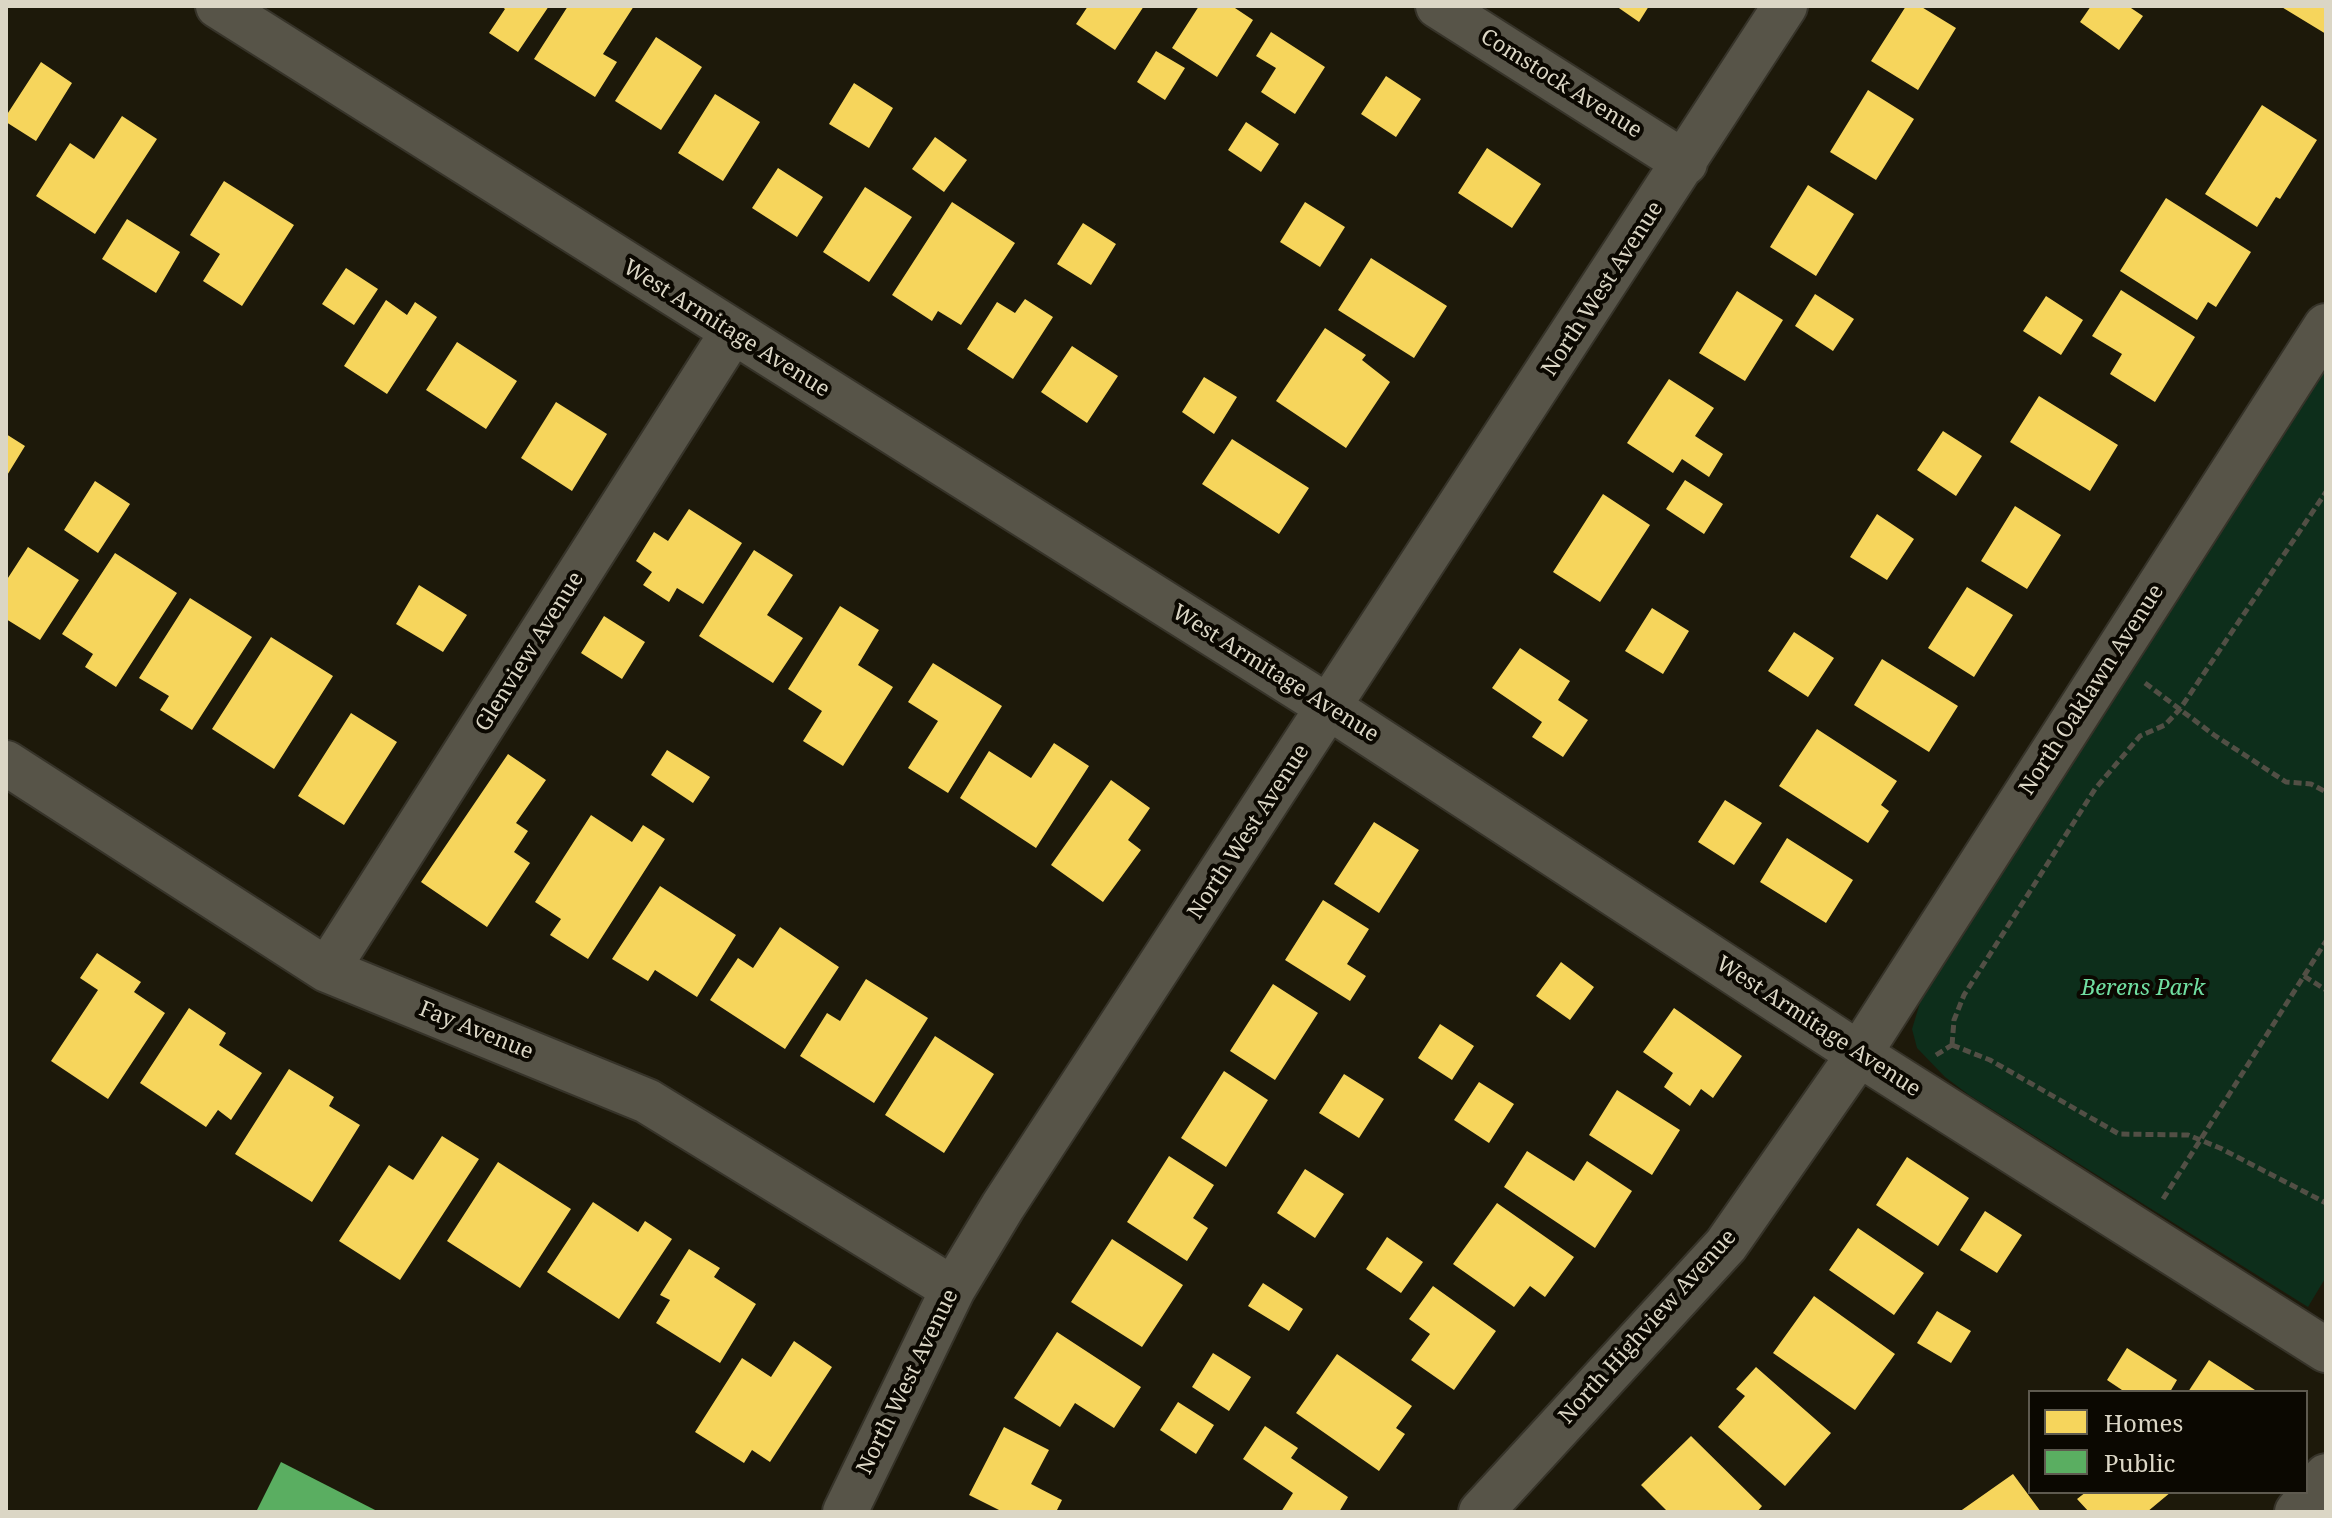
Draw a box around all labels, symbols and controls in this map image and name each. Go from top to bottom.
street label: Comstock Avenue [1475,24,1647,144]
street label: North West Avenue [1537,197,1669,381]
street label: West Armitage Avenue [618,255,834,403]
street label: Glenview Avenue [470,567,590,737]
street label: North Oaklawn Avenue [2014,580,2170,800]
street label: West Armitage Avenue [1167,600,1383,748]
street label: North West Avenue [1183,740,1315,924]
street label: West Armitage Avenue [1711,951,1925,1103]
park label: Berens Park [2081,976,2205,1002]
street label: Fay Avenue [415,996,537,1066]
street label: North Highview Avenue [1554,1224,1742,1430]
street label: North West Avenue [852,1285,964,1479]
legend [2028,1390,2308,1494]
text: Homes [2104,1406,2183,1439]
text: Public [2104,1446,2175,1479]

